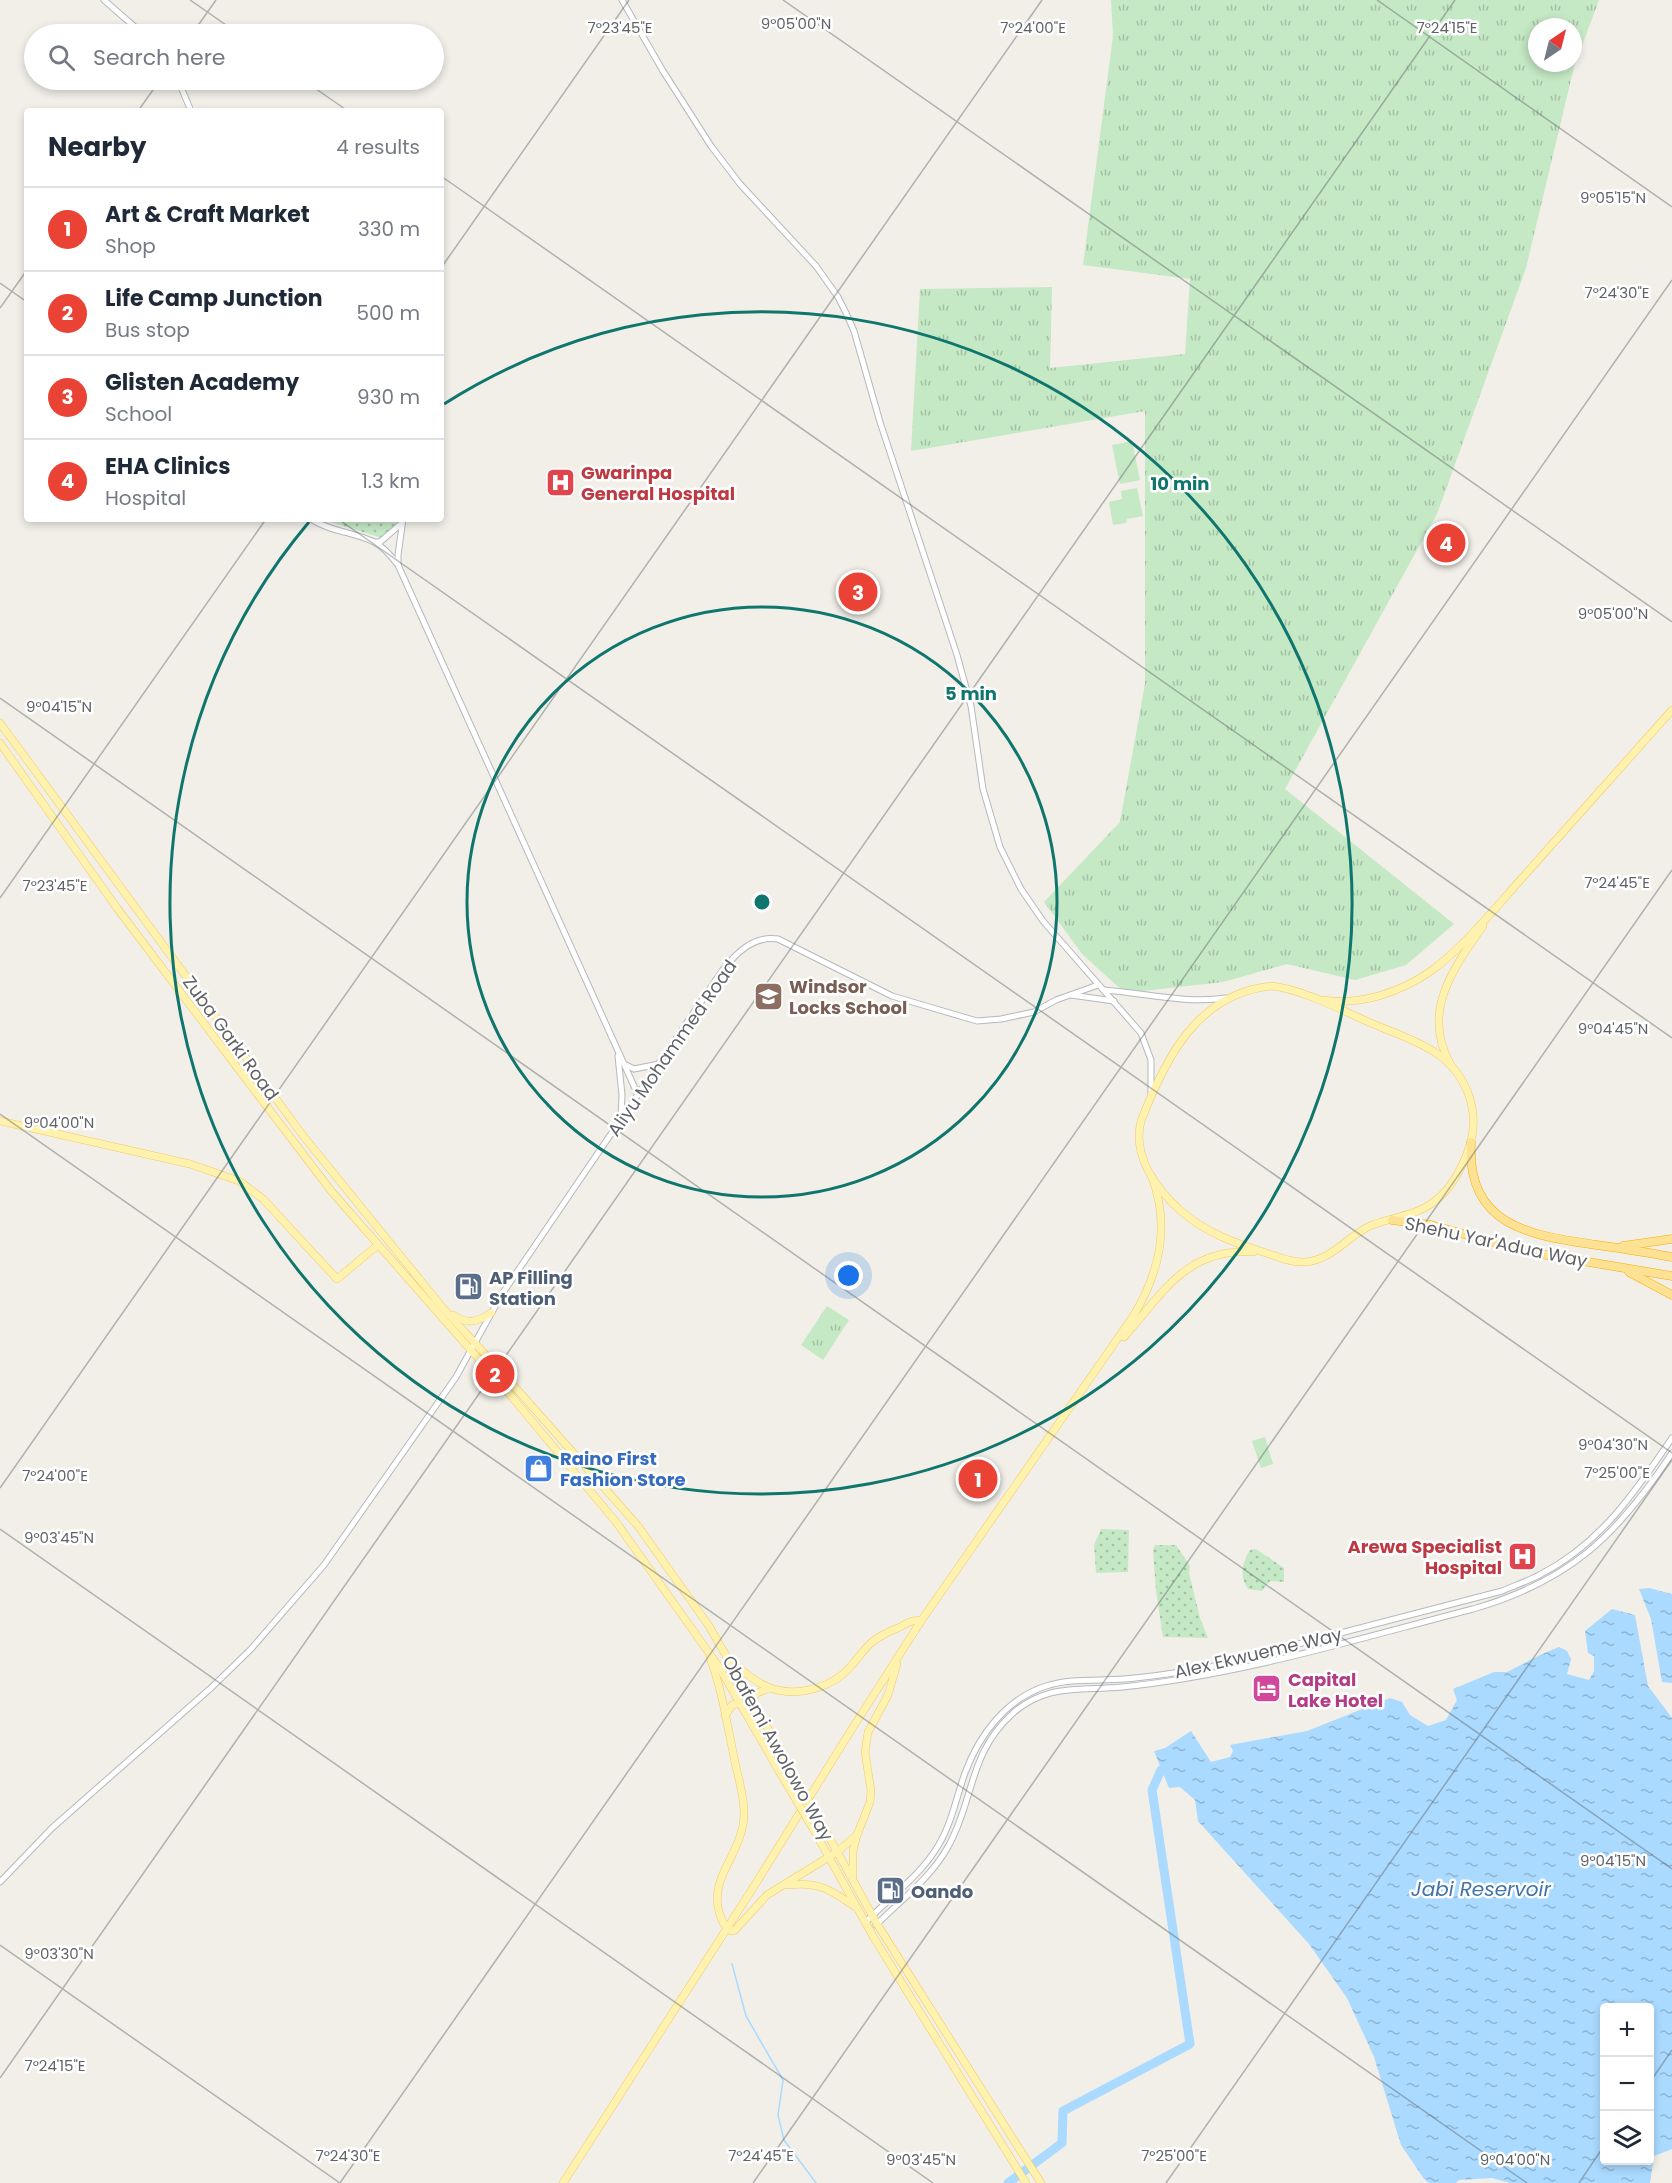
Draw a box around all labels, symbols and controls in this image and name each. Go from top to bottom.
text: 9°05'00"N [761,13,831,34]
text: 7°23'45"E [587,17,653,38]
text: 7°24'00"E [1000,17,1066,38]
text: 7°24'15"E [1416,17,1478,38]
north arrow [1528,18,1582,72]
search box [24,24,444,90]
icon: search [45,41,78,74]
text: Search here [93,42,226,73]
text: Nearby [48,129,146,165]
text: 4 results [336,133,420,161]
text: 9°05'15"N [1580,187,1646,208]
text: Art & Craft Market [105,199,310,230]
text: 1 [64,215,71,243]
text: 330 m [358,215,420,243]
text: Shop [105,232,156,260]
text: 7°24'30"E [1584,282,1650,303]
text: Life Camp Junction [105,283,323,314]
text: 2 [62,299,73,327]
text: 500 m [356,299,420,327]
text: Bus stop [105,316,190,344]
text: Glisten Academy [105,367,299,398]
text: 3 [61,383,74,411]
text: 930 m [357,383,420,411]
text: School [105,400,172,428]
text: EHA Clinics [105,451,231,482]
place label: Gwarinpa General Hospital [581,460,735,506]
hospital icon: Gwarinpa General Hospital [544,466,576,498]
text: 4 [61,467,74,495]
text: 1.3 km [361,467,420,495]
text: 10 min [1151,471,1209,496]
text: Hospital [105,484,186,512]
pin: 4 [1426,520,1466,566]
pin: 3 [838,570,878,614]
text: 9°05'00"N [1578,603,1648,624]
text: 5 min [945,681,997,706]
text: 9°04'15"N [26,696,92,717]
text: 7°24'45"E [1584,872,1650,893]
text: 7°23'45"E [22,875,88,896]
centre of rings [752,892,772,912]
street label: Aliyu Mohammed Road [601,955,743,1141]
street label: Zuba Garki Road [177,971,285,1105]
place label: Windsor Locks School [789,974,907,1020]
school or university icon: Windsor Locks School [752,980,784,1012]
text: 9°04'45"N [1578,1018,1648,1039]
text: 9°04'00"N [24,1112,94,1133]
street label: Shehu Yar'Adua Way [1402,1210,1590,1274]
your location [834,1261,863,1290]
place label: AP Filling Station [489,1265,573,1311]
fuel station icon: AP Filling Station [452,1271,484,1303]
pin: 2 [476,1352,514,1396]
text: 9°04'30"N [1578,1434,1648,1455]
place label: Raino First Fashion Store [560,1446,686,1492]
shop icon: Raino First Fashion Store [523,1452,555,1484]
pin: 1 [958,1456,998,1502]
text: 7°25'00"E [1584,1462,1650,1483]
text: 7°24'00"E [22,1465,88,1486]
text: 9°03'45"N [24,1527,94,1548]
place label: Arewa Specialist Hospital [1348,1534,1502,1580]
hospital icon: Arewa Specialist Hospital [1507,1540,1539,1572]
street label: Alex Ekwueme Way [1172,1622,1344,1684]
street label: Obafemi Awolowo Way [716,1651,840,1845]
place label: Capital Lake Hotel [1288,1667,1383,1713]
hotel icon: Capital Lake Hotel [1251,1673,1283,1705]
text: 9°04'15"N [1580,1850,1646,1871]
fuel station icon: Oando [874,1875,906,1907]
water label: Jabi Reservoir [1411,1875,1551,1903]
place label: Oando [911,1879,973,1904]
text: 9°03'30"N [24,1943,94,1964]
map controls [1600,2003,1654,2165]
button: + [1600,2003,1654,2057]
text: 7°24'15"E [24,2055,86,2076]
button: − [1600,2057,1654,2111]
button: layers [1600,2111,1654,2165]
text: 7°24'30"E [315,2145,381,2166]
text: 7°24'45"E [728,2145,794,2166]
text: 7°25'00"E [1141,2145,1207,2166]
text: 9°03'45"N [886,2149,956,2170]
text: 9°04'00"N [1480,2149,1550,2170]

